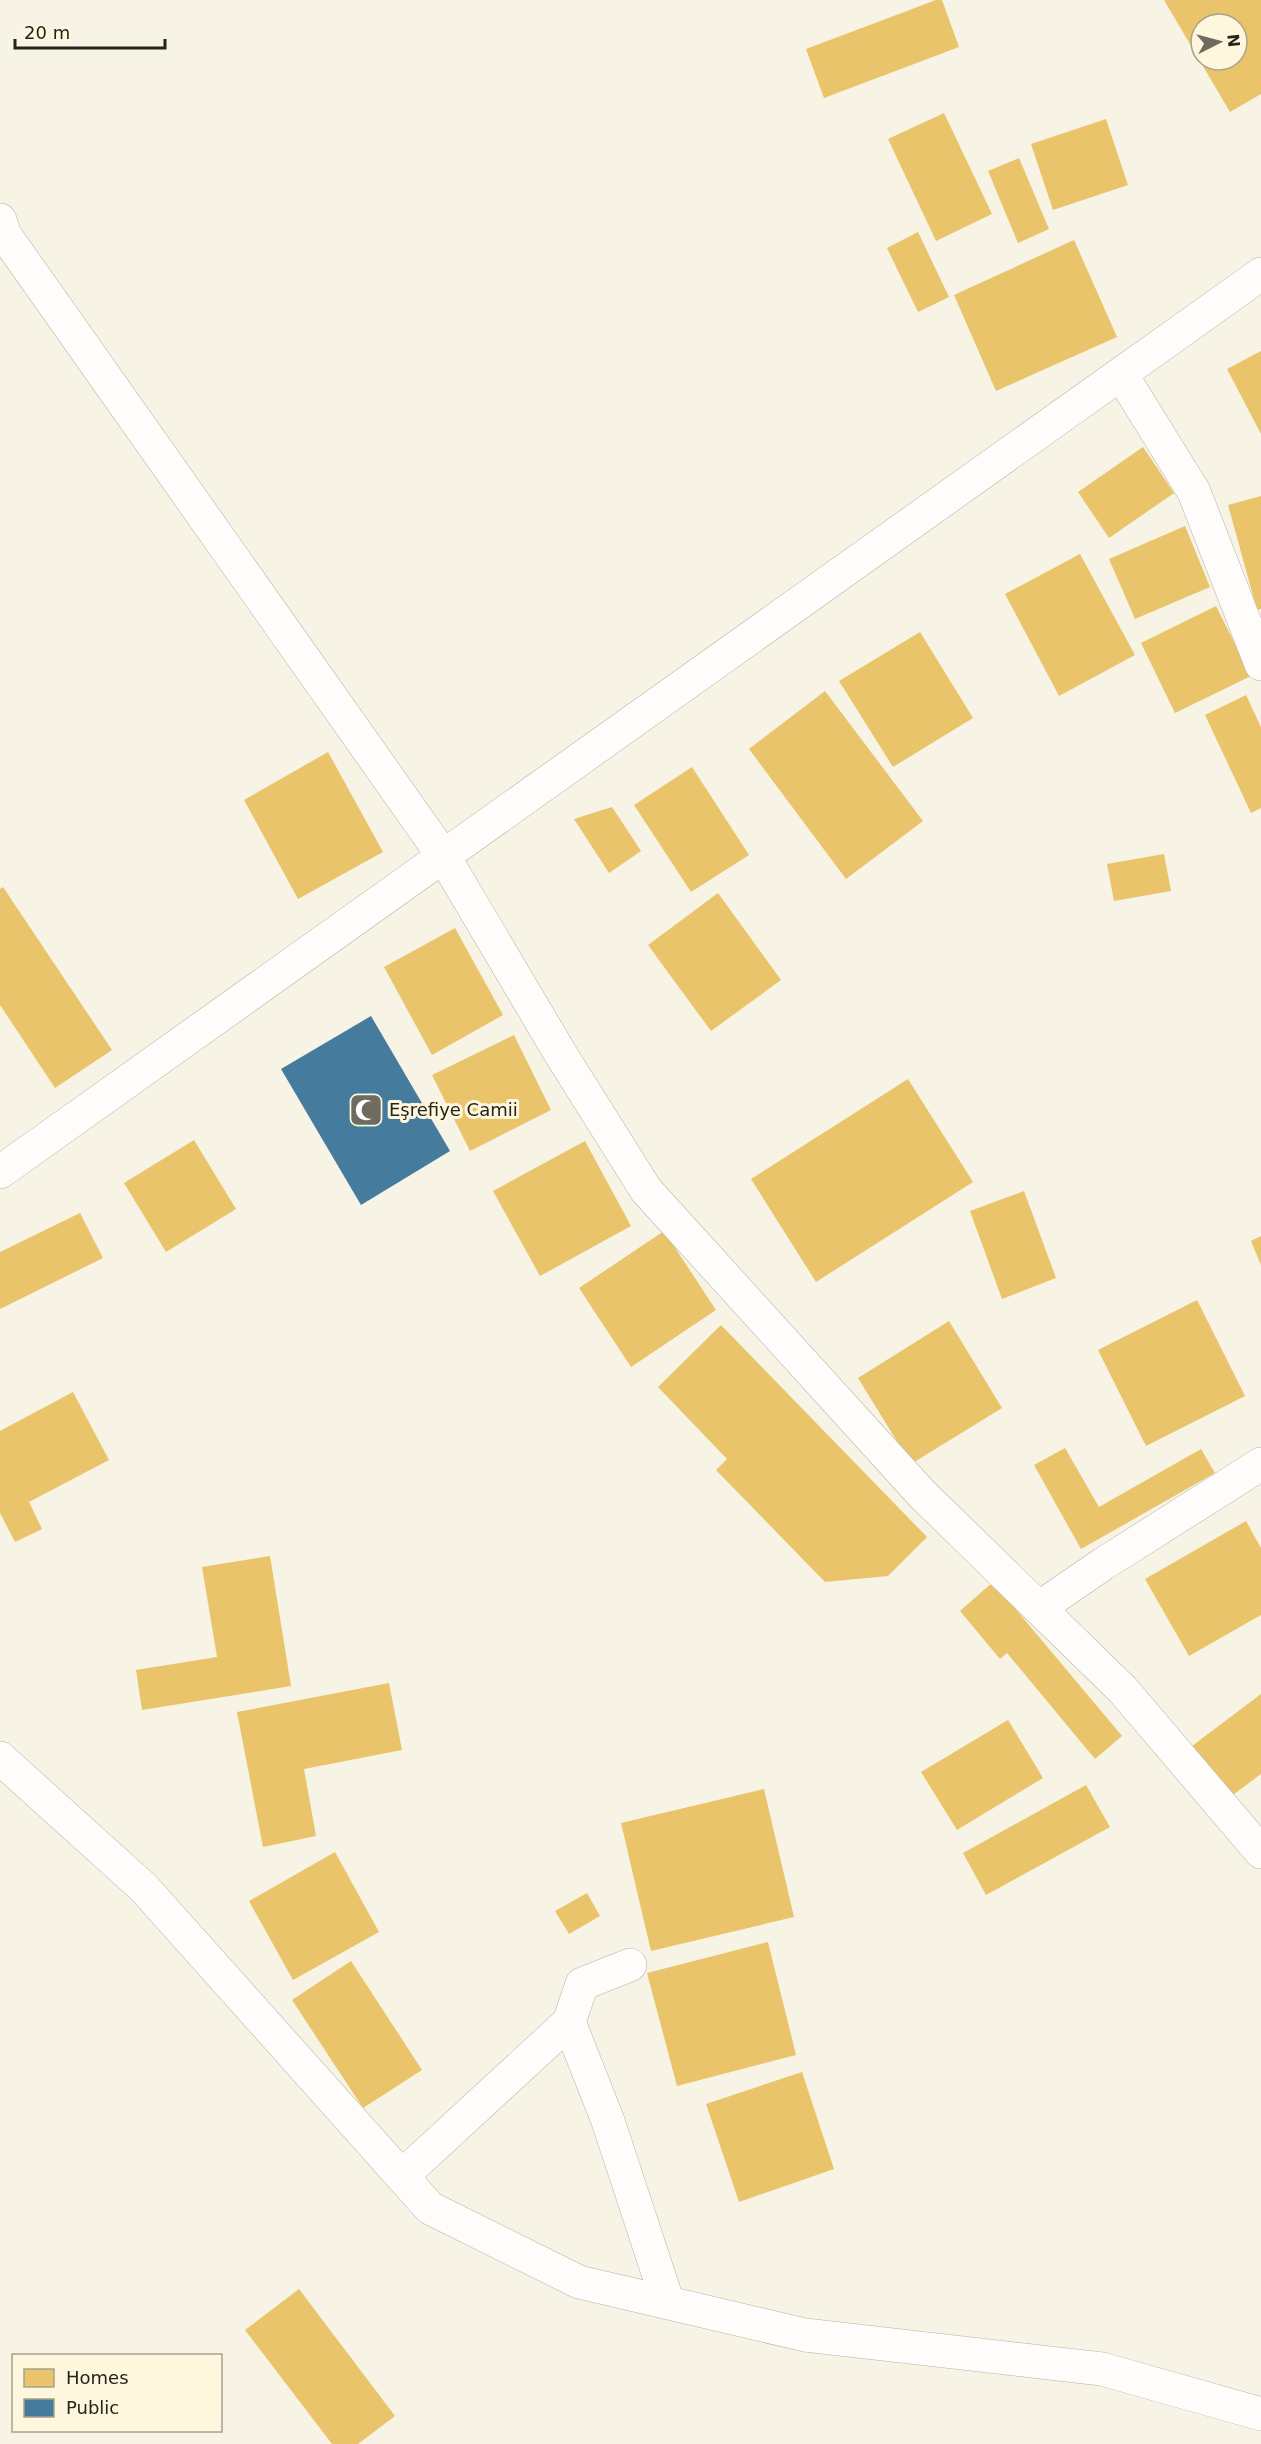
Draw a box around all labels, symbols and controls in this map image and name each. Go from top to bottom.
scale bar [15,12,165,50]
north arrow [1189,12,1249,72]
text: 20 m [24,22,70,43]
text: N [1223,33,1244,48]
mosque icon: Eşrefiye Camii [348,1092,384,1128]
place label: Eşrefiye Camii [389,1099,518,1120]
legend [12,2354,222,2432]
text: Homes [66,2367,129,2388]
text: Public [66,2397,119,2418]

